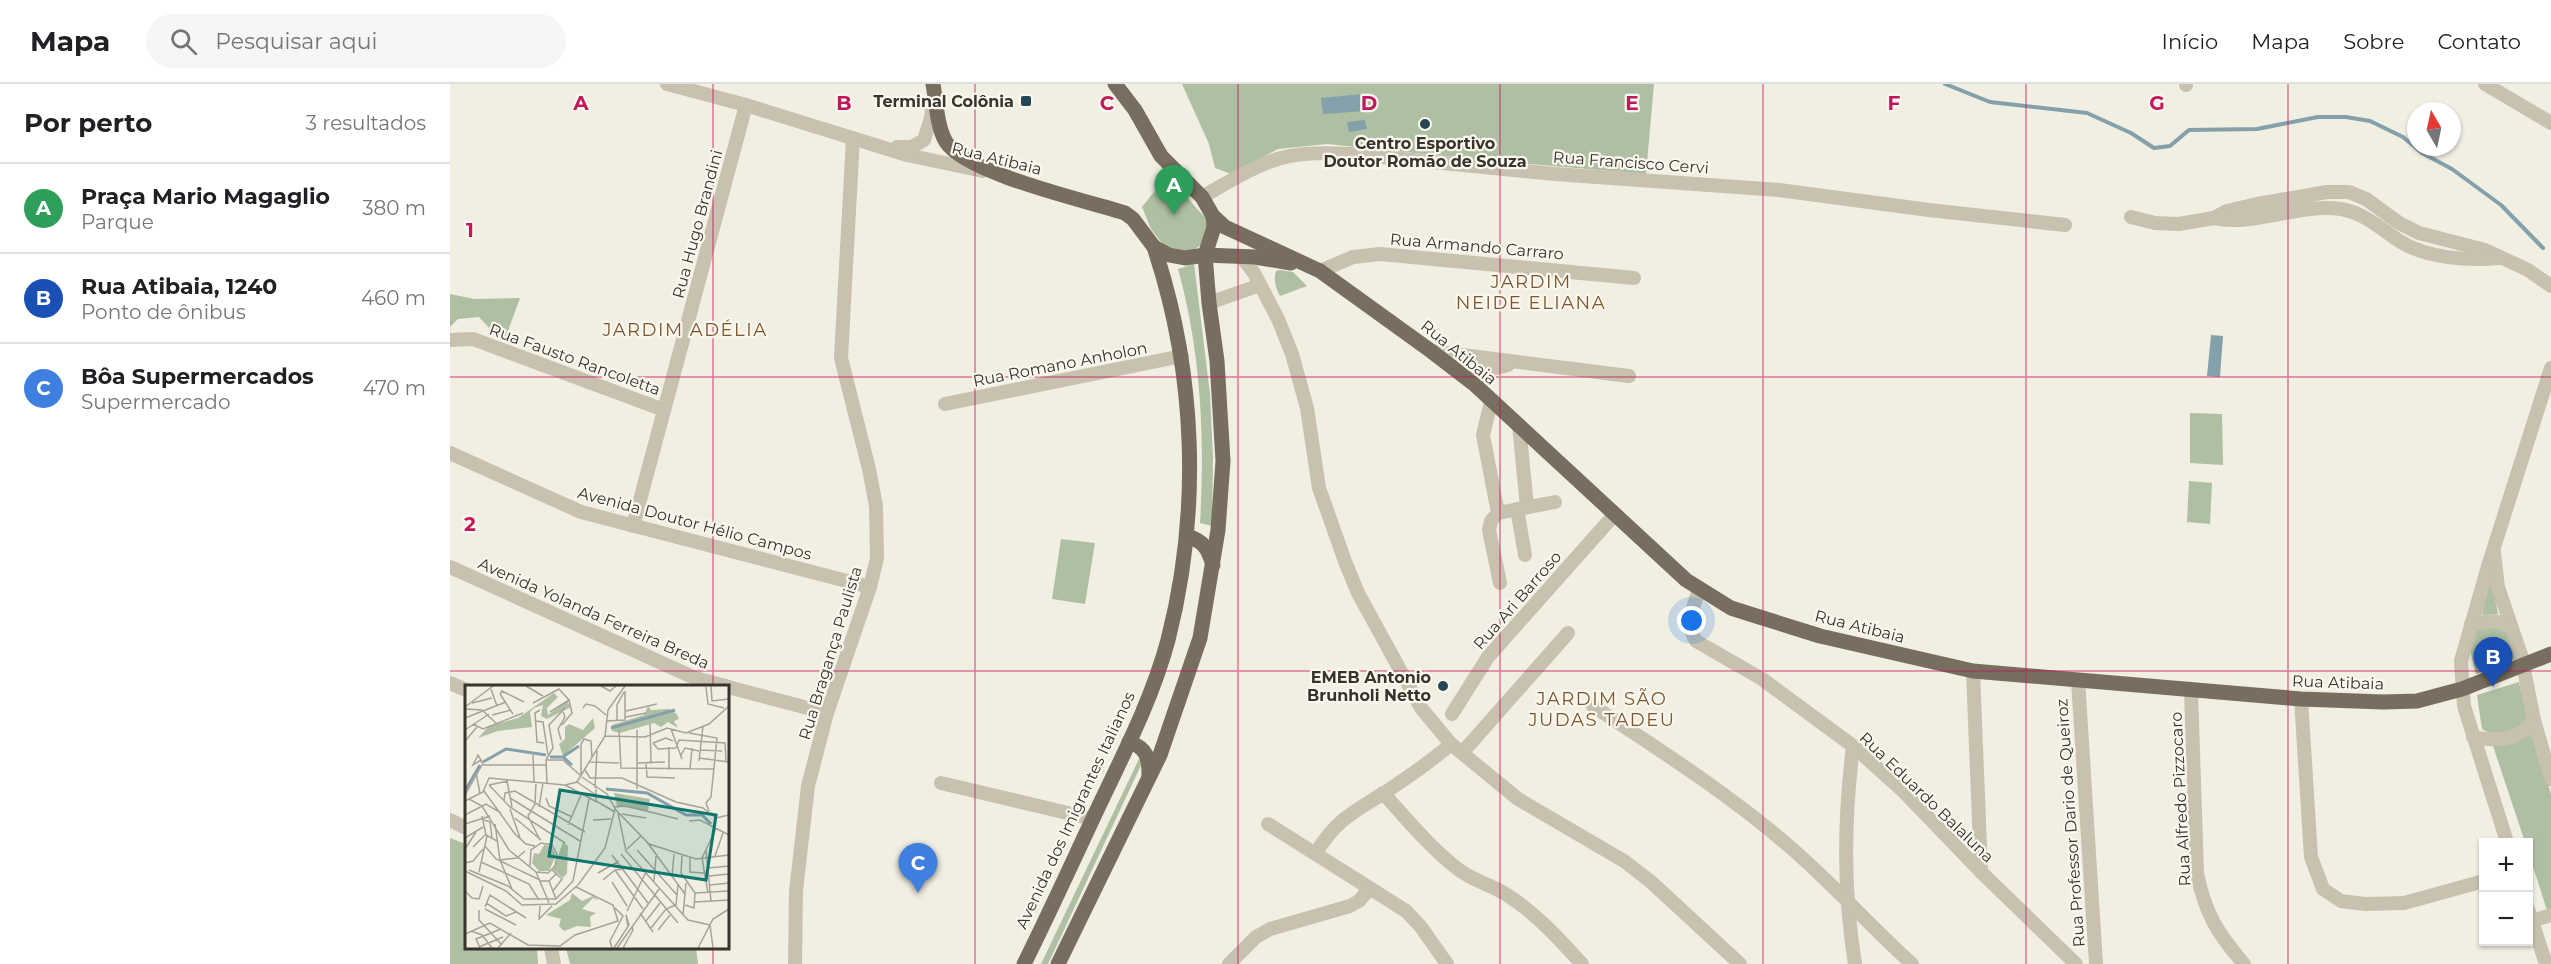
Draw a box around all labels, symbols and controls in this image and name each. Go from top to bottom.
search box [146,14,566,68]
text: Mapa [30,24,110,58]
icon: search [167,25,200,58]
text: Pesquisar aqui [215,28,377,55]
text: Início [2162,29,2218,54]
text: Mapa [2251,29,2310,54]
text: Sobre [2343,29,2404,54]
text: Contato [2437,29,2521,54]
text: A [572,91,589,115]
text: B [836,91,852,115]
text: C [1100,91,1115,115]
text: D [1361,91,1377,115]
text: E [1625,91,1639,115]
text: F [1888,91,1901,115]
text: G [2149,91,2165,115]
place label: Terminal Colônia [873,92,1014,111]
marker: Terminal Colônia [1019,94,1033,108]
north arrow [2407,102,2461,156]
text: Por perto [24,107,152,139]
text: 3 resultados [306,111,426,135]
marker: Centro Esportivo Doutor Romão de Souza [1418,117,1432,131]
place label: Centro Esportivo Doutor Romão de Souza [1323,134,1527,171]
street label: Rua Atibaia [950,138,1044,179]
street label: Rua Hugo Brandini [668,148,726,301]
street label: Rua Francisco Cervi [1552,148,1710,177]
pin: A [1154,166,1194,215]
text: Praça Mario Magaglio [81,183,330,210]
text: A [36,196,51,220]
text: 380 m [362,196,426,220]
text: Parque [81,210,154,234]
text: 1 [466,218,474,242]
street label: Rua Armando Carraro [1389,229,1565,264]
district label: JARDIM NEIDE ELIANA [1456,271,1606,314]
text: Rua Atibaia, 1240 [81,273,277,300]
text: B [36,286,51,310]
text: 460 m [361,286,426,310]
text: Ponto de ônibus [81,300,246,324]
street label: Rua Atibaia [1417,316,1500,389]
district label: JARDIM ADÉLIA [601,319,768,341]
street label: Rua Fausto Rancoletta [487,320,663,399]
street label: Rua Romano Anholon [971,338,1149,391]
text: Bôa Supermercados [81,363,314,390]
text: C [36,376,51,400]
text: 470 m [363,376,426,400]
text: Supermercado [81,390,230,414]
street label: Avenida Doutor Hélio Campos [576,483,814,564]
text: 2 [464,512,476,536]
street label: Rua Ari Barroso [1470,547,1565,653]
street label: Avenida Yolanda Ferreira Breda [475,554,712,673]
street label: Rua Bragança Paulista [795,564,866,742]
your location [1677,606,1706,635]
street label: Rua Atibaia [1813,606,1907,647]
pin: B [2474,638,2512,687]
place label: EMEB Antonio Brunholi Netto [1307,668,1431,705]
street label: Rua Atibaia [2292,671,2384,694]
marker: EMEB Antonio Brunholi Netto [1436,679,1450,693]
inset map [465,685,729,949]
street label: Avenida dos Imigrantes Italianos [1012,688,1139,932]
district label: JARDIM SÃO JUDAS TADEU [1528,688,1675,731]
street label: Rua Professor Dario de Queiroz [2052,698,2089,948]
street label: Rua Alfredo Pizzocaro [2166,711,2195,887]
street label: Rua Eduardo Balaluna [1856,728,1998,867]
map controls [2479,838,2533,946]
button: + [2479,838,2533,892]
pin: C [898,844,938,893]
button: − [2479,892,2533,946]

